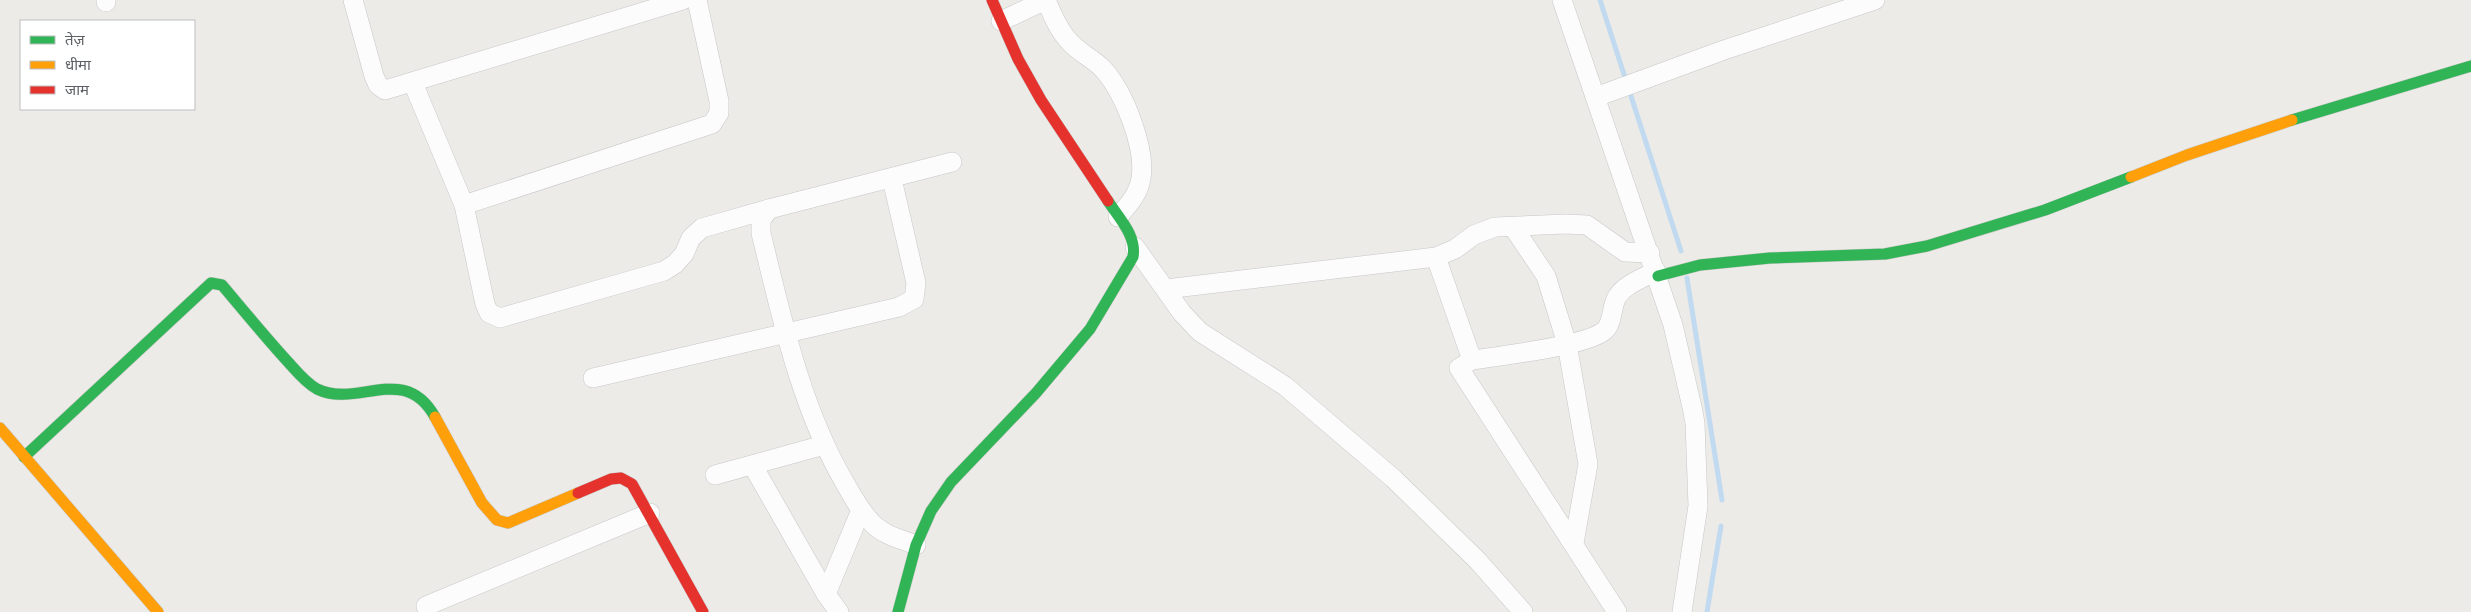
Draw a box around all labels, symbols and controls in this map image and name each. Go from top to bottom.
legend [20,20,195,110]
text: तेज़ [65,30,86,49]
text: धीमा [65,55,92,74]
text: जाम [65,80,90,99]

